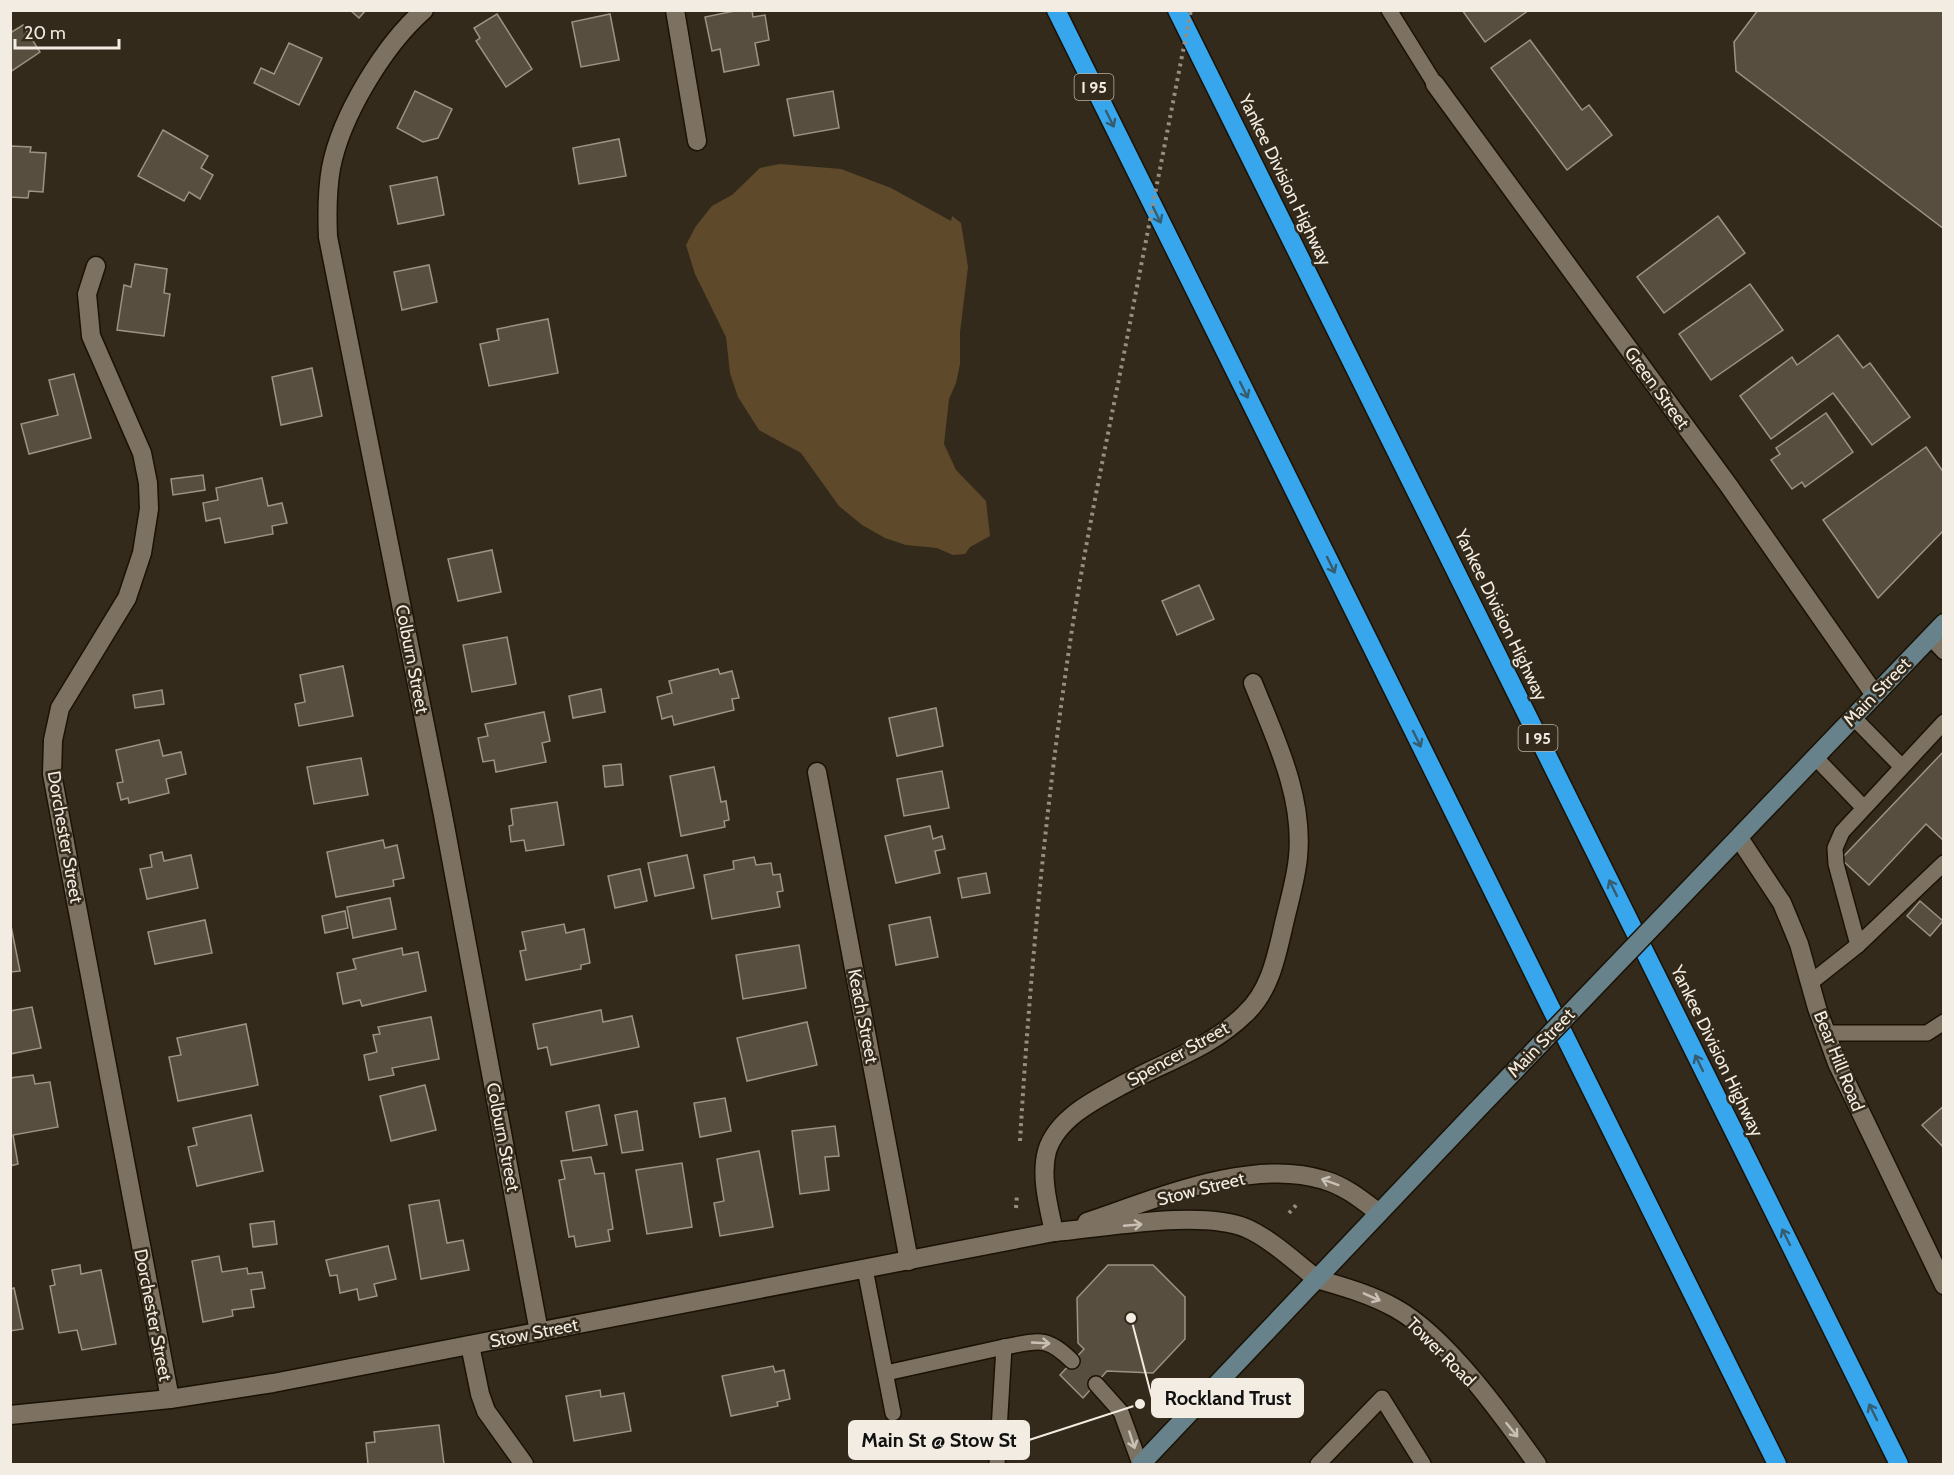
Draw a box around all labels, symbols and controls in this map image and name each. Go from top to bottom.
scale bar [15,12,118,50]
text: 20 m [24,22,66,44]
road number: I 95 [1074,74,1114,100]
street label: Yankee Division Highway [1233,90,1336,269]
one-way arrow [1104,110,1116,128]
one-way arrow [1152,206,1164,224]
street label: Green Street [1620,343,1694,433]
one-way arrow [1238,381,1250,398]
street label: Yankee Division Highway [1449,525,1552,704]
one-way arrow [1325,555,1337,573]
street label: Colburn Street [391,603,433,715]
street label: Main Street [1839,653,1915,731]
road number: I 95 [1518,725,1558,751]
one-way arrow [1412,730,1424,748]
street label: Dorchester Street [43,769,87,905]
one-way arrow [1606,879,1618,897]
street label: Yankee Division Highway [1665,961,1768,1140]
street label: Keach Street [843,967,883,1065]
street label: Main Street [1503,1004,1579,1082]
street label: Bear Hill Road [1809,1008,1869,1114]
street label: Spencer Street [1123,1017,1233,1091]
one-way arrow [1693,1054,1705,1072]
street label: Colburn Street [482,1081,524,1193]
street label: Stow Street [1155,1168,1247,1210]
one-way arrow [1321,1176,1339,1187]
one-way arrow [1123,1219,1143,1230]
one-way arrow [1780,1229,1791,1247]
street label: Dorchester Street [129,1247,177,1383]
one-way arrow [1363,1292,1381,1304]
street label: Tower Road [1402,1313,1480,1391]
street label: Stow Street [488,1314,580,1352]
one-way arrow [1031,1338,1051,1349]
callout: Rockland Trust [1152,1379,1303,1417]
text: Rockland Trust [1165,1386,1292,1410]
one-way arrow [1866,1404,1878,1422]
callout: Main St @ Stow St [849,1421,1029,1459]
one-way arrow [1505,1422,1519,1437]
text: Main St @ Stow St [861,1428,1017,1452]
one-way arrow [1128,1430,1139,1449]

